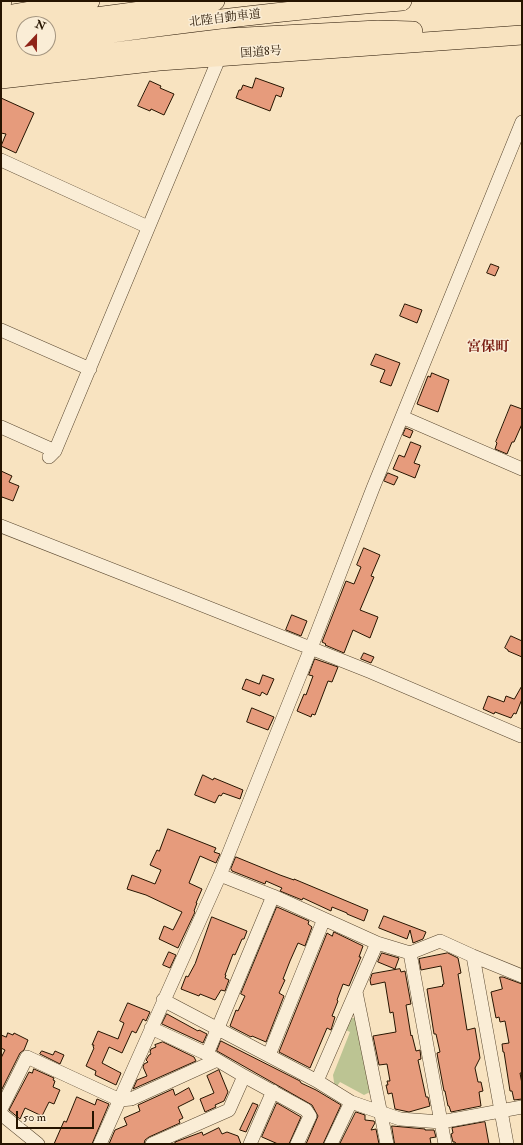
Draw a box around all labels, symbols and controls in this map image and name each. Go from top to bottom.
street label: 北陸自動車道 [188,7,262,31]
north arrow [16,16,56,56]
text: N [33,17,47,33]
street label: 国道8号 [240,44,282,62]
district label: 宮保町 [467,340,509,356]
scale bar [18,1103,96,1129]
text: 50 m [23,1110,46,1125]

